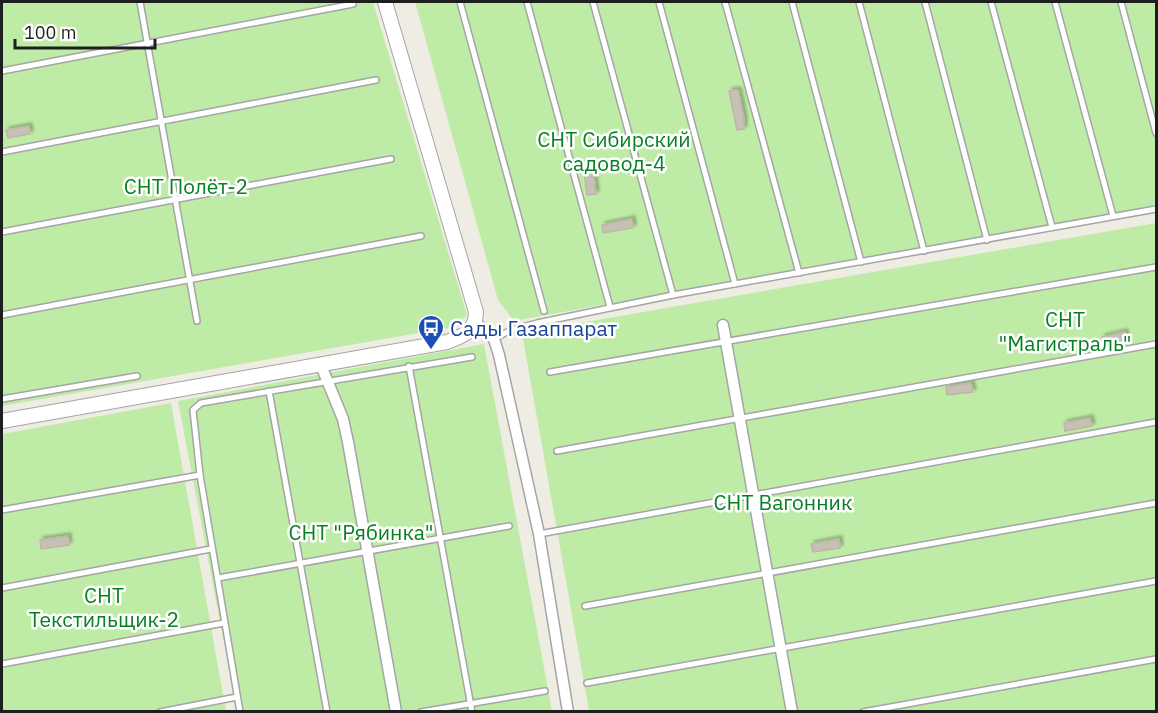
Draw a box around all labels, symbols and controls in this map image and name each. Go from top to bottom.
scale bar [15,12,154,50]
text: 100 m [24,21,76,44]
park label: СНТ Сибирский садовод-4 [537,125,691,177]
park label: СНТ Полёт-2 [124,172,248,200]
park label: СНТ "Магистраль" [998,305,1132,357]
bus stop icon: Сады Газаппарат [416,313,446,351]
place label: Сады Газаппарат [450,314,617,342]
park label: СНТ Вагонник [714,488,852,516]
park label: СНТ "Рябинка" [288,518,434,546]
park label: СНТ Текстильщик-2 [29,581,179,633]

